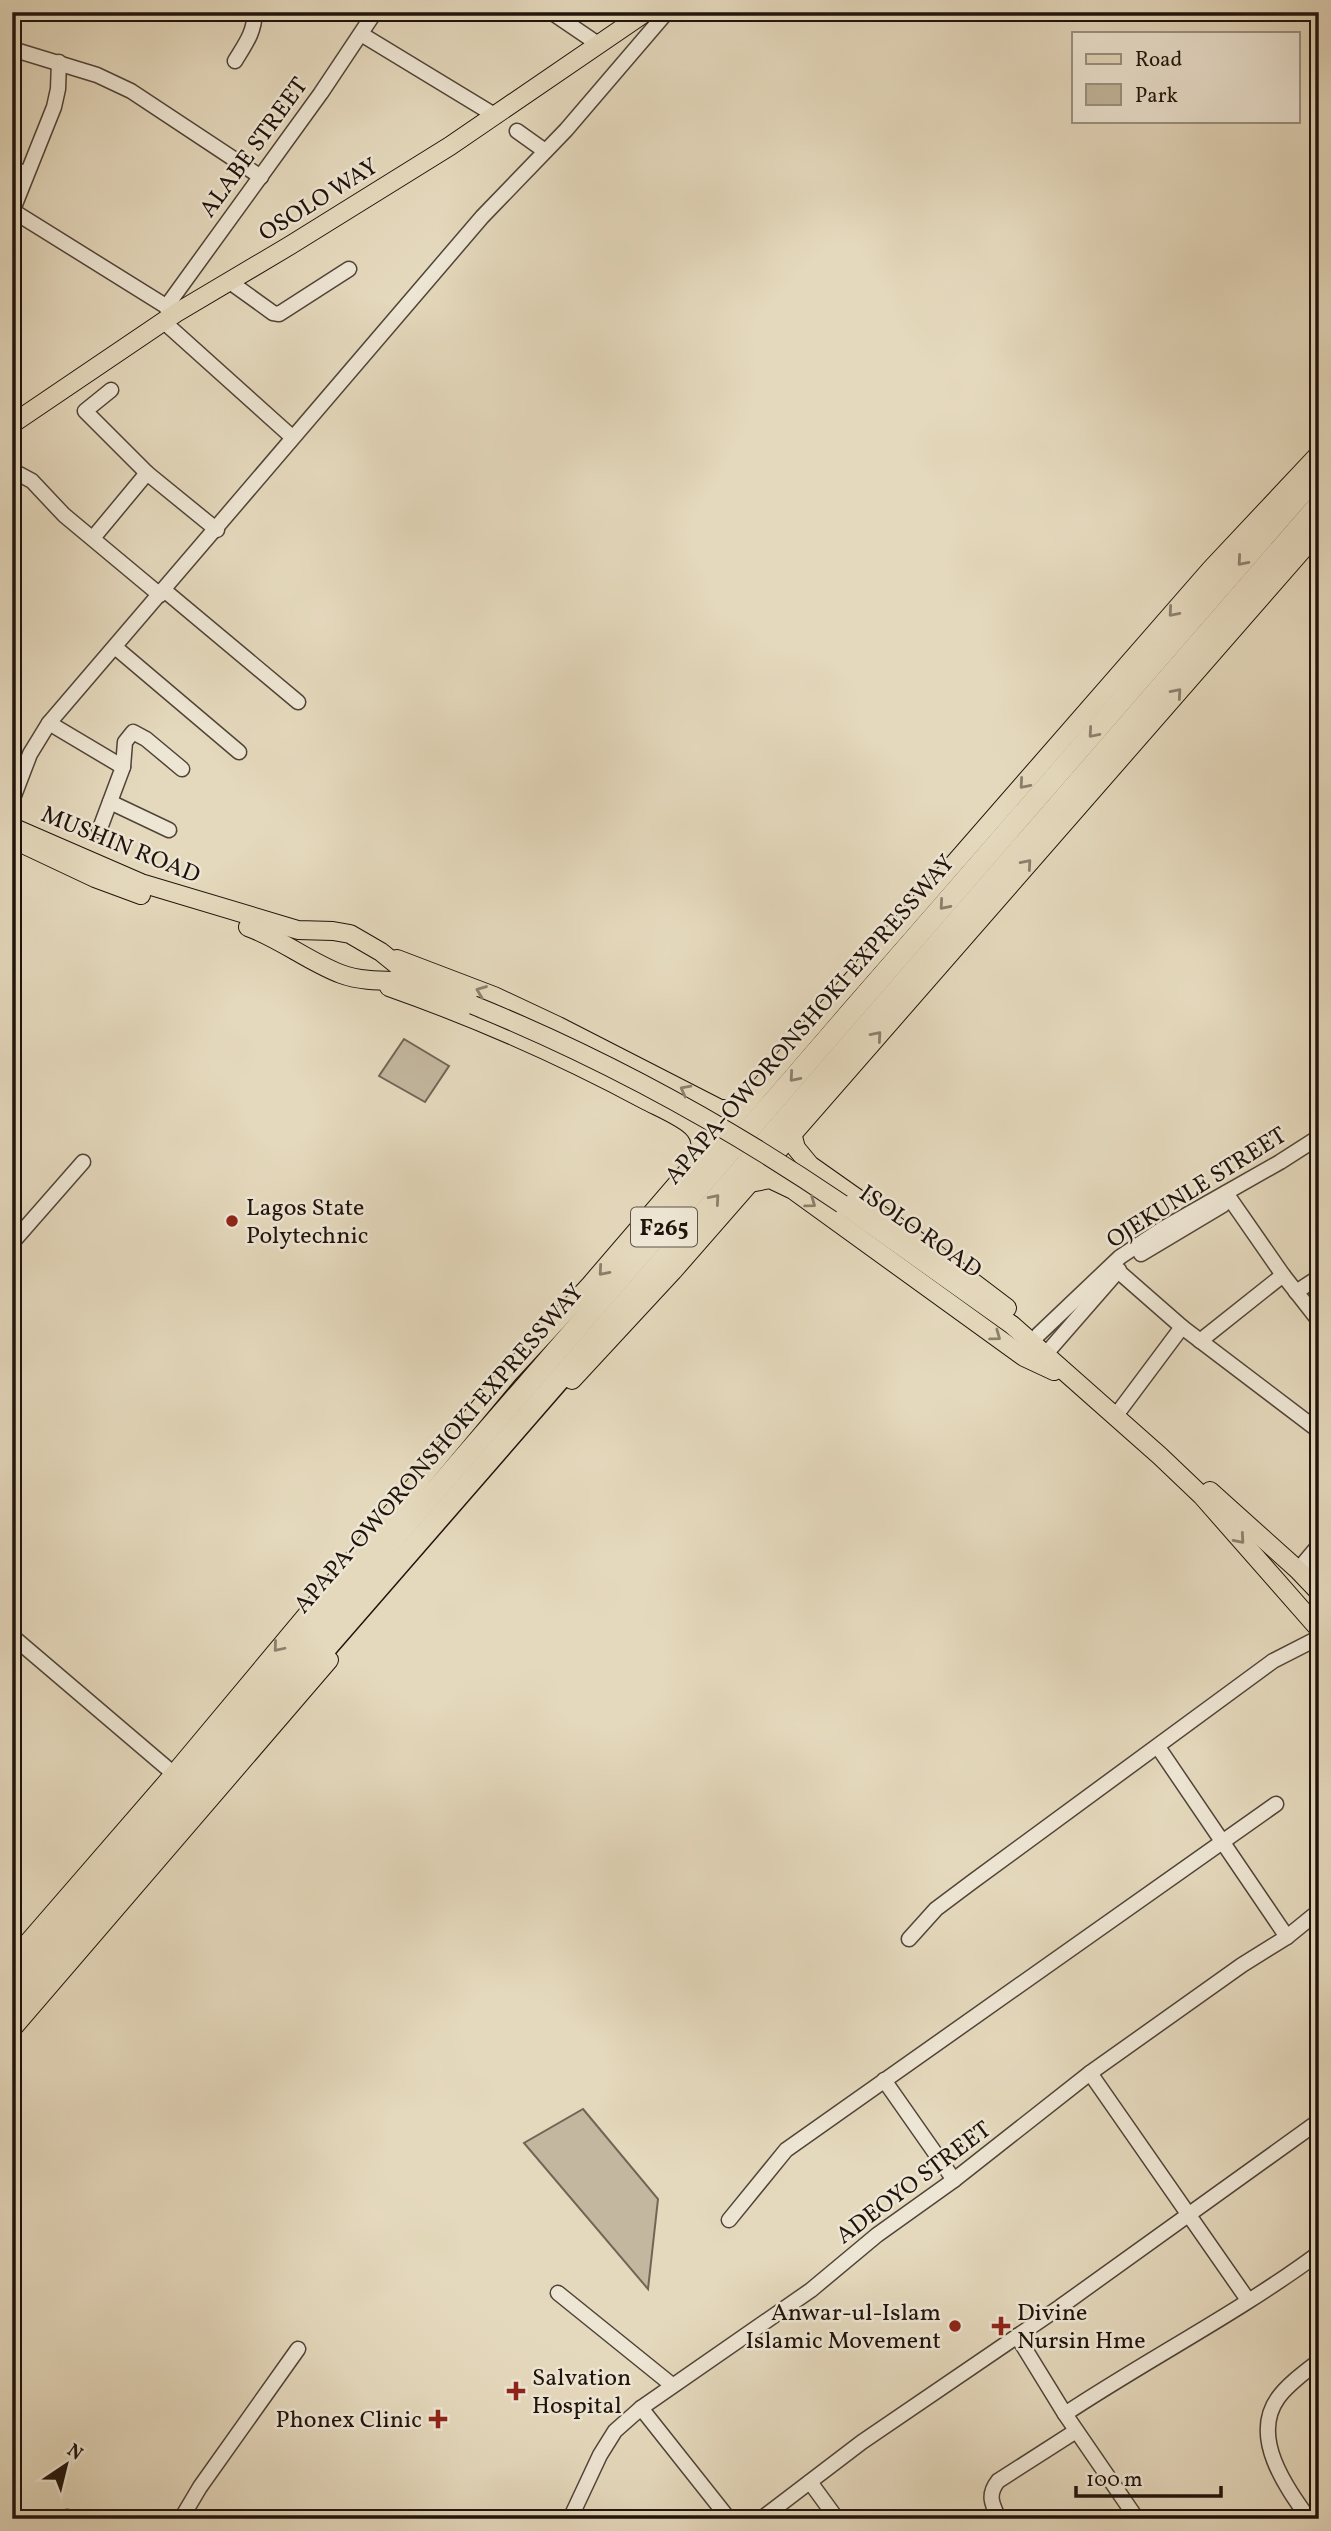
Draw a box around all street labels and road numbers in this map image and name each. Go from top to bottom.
street label: ALABE STREET [192,71,317,225]
street label: OSOLO WAY [253,150,385,251]
street label: MUSHIN ROAD [36,798,205,893]
street label: APAPA-OWORONSHOKI EXPRESSWAY [658,848,963,1193]
street label: OJEKUNLE STREET [1100,1120,1294,1258]
street label: ISOLO ROAD [852,1178,988,1288]
road number: F265 [631,1208,697,1246]
street label: APAPA-OWORONSHOKI EXPRESSWAY [287,1277,592,1622]
street label: ADEOYO STREET [829,2114,999,2253]

